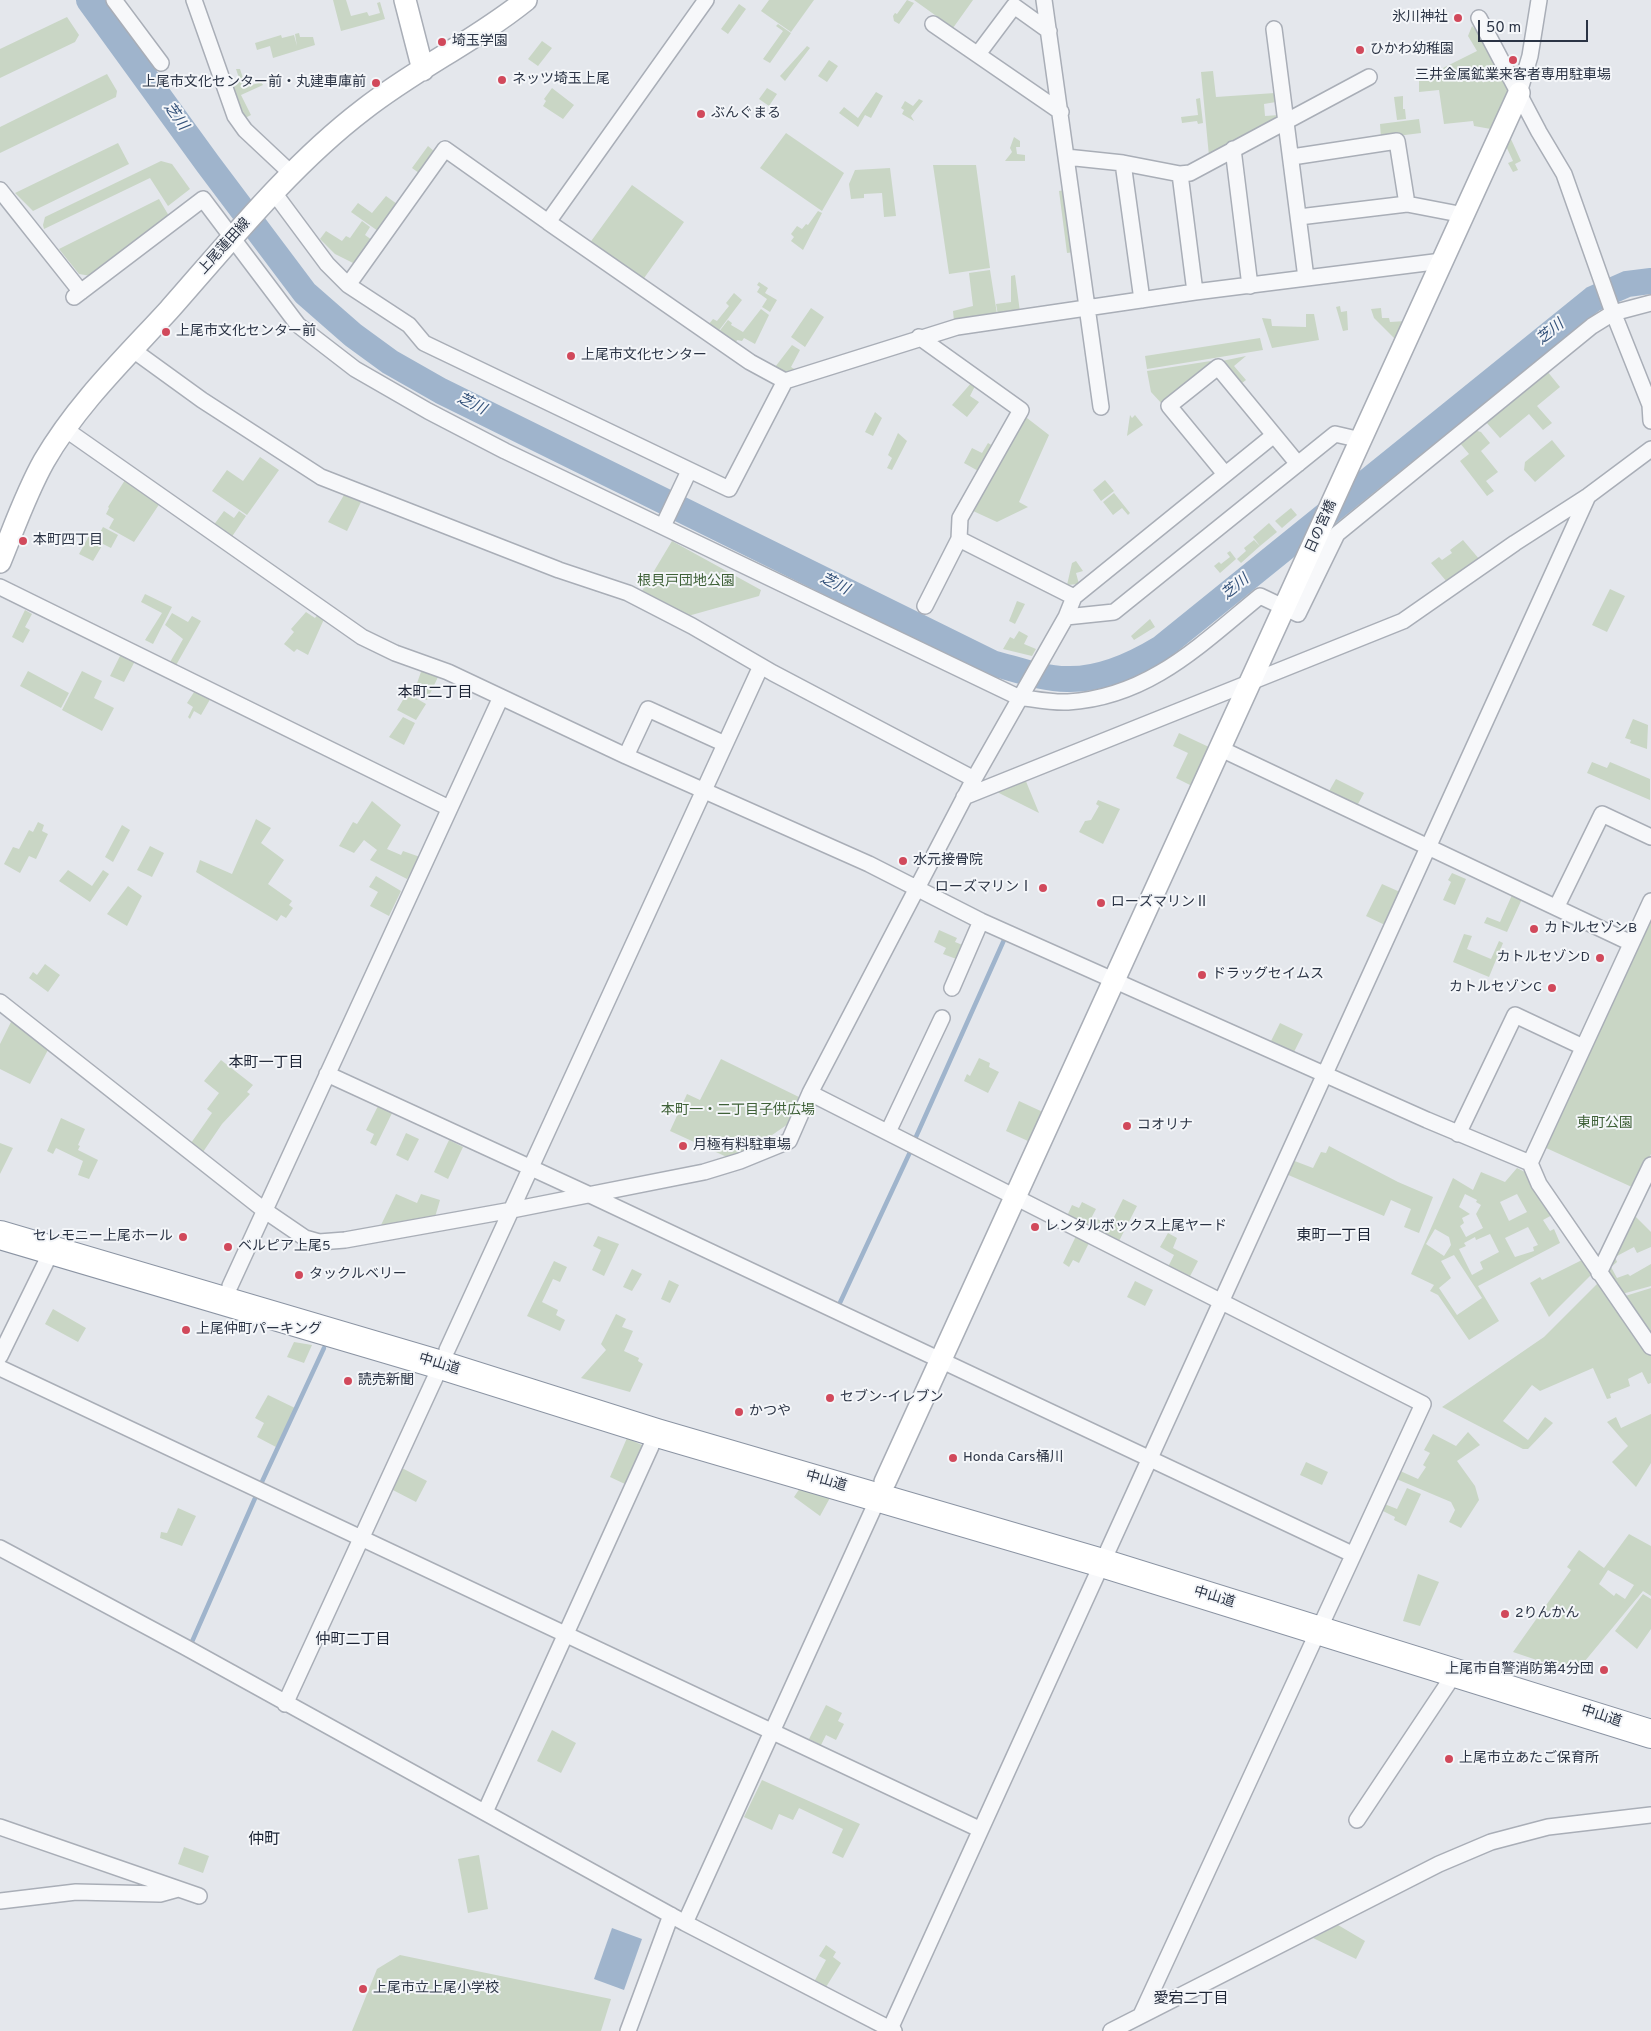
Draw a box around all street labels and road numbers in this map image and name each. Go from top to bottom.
street label: 上尾蓮田線 [195,215,255,279]
street label: 日の宮橋 [1303,498,1341,556]
street label: 中山道 [416,1351,462,1379]
street label: 中山道 [803,1468,849,1496]
street label: 中山道 [1191,1584,1237,1612]
street label: 中山道 [1578,1703,1624,1731]

